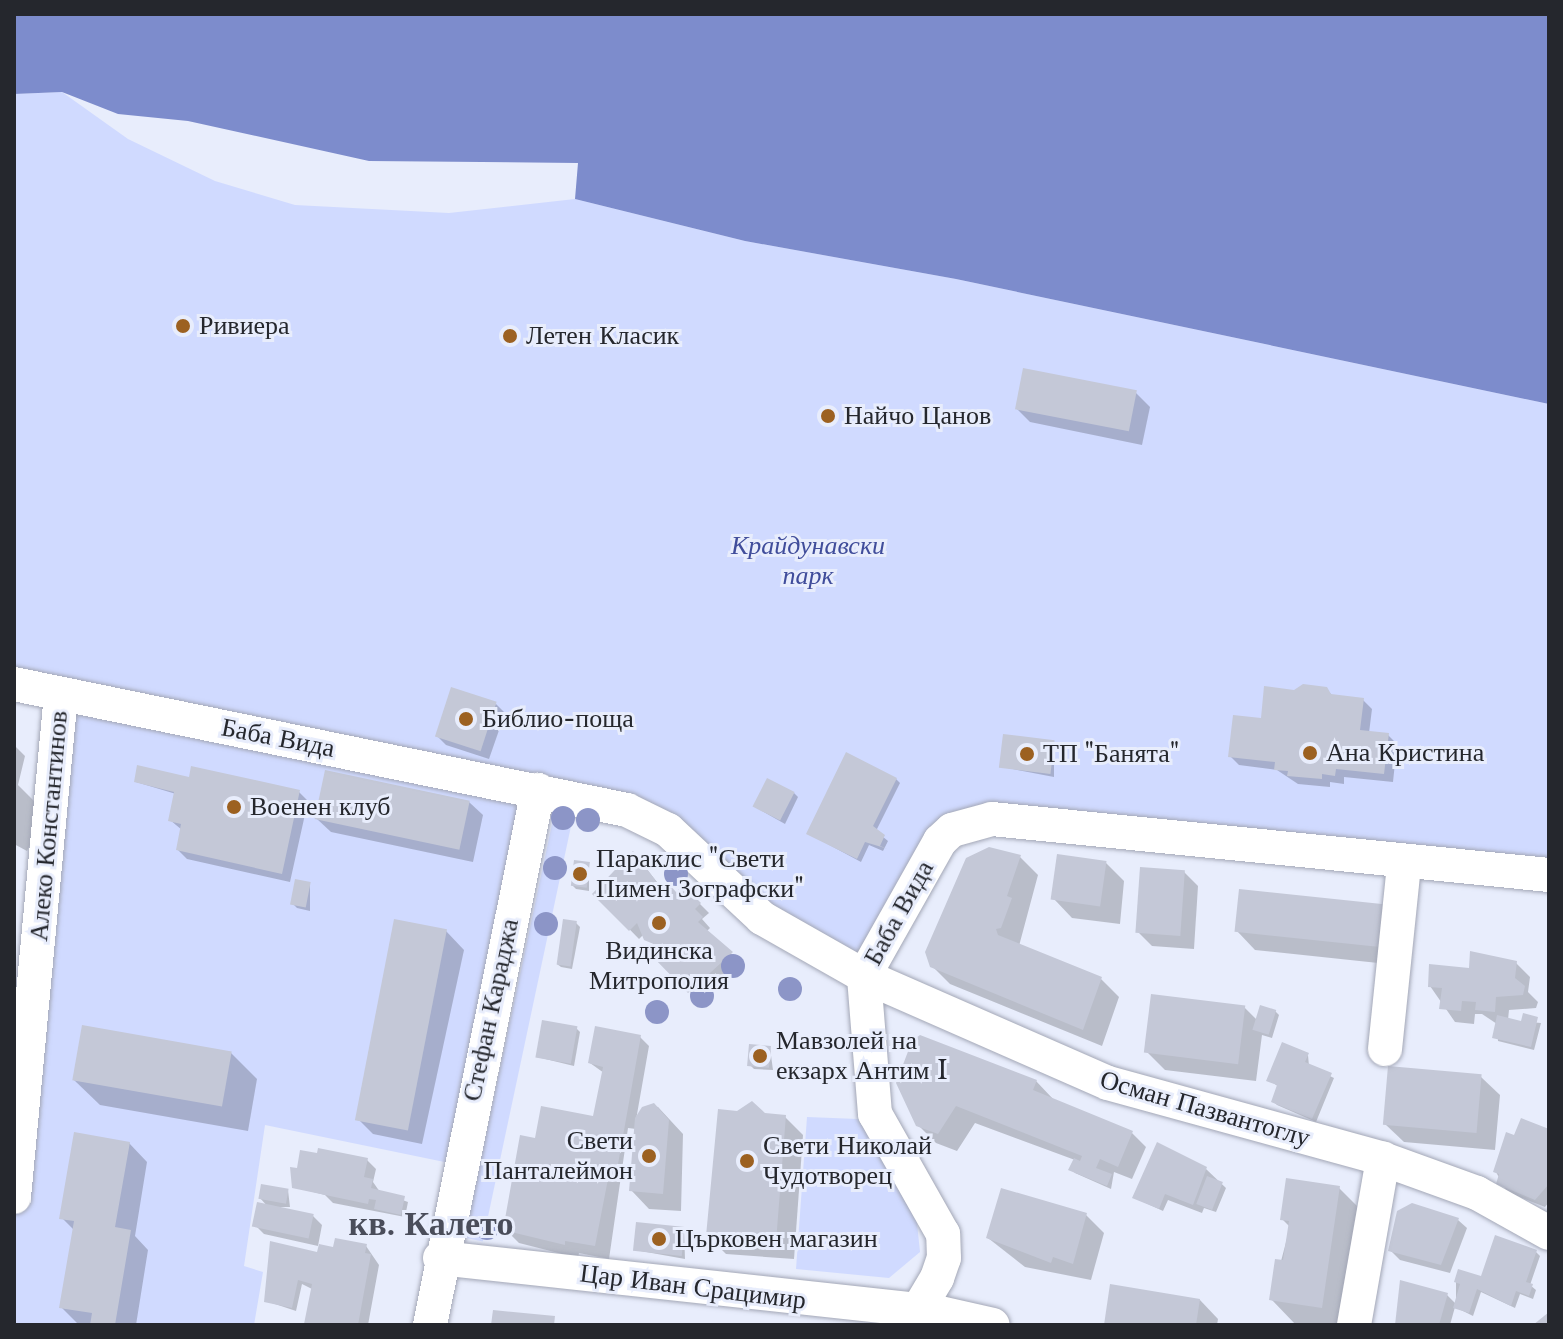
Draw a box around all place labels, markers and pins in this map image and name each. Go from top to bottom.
place label: Ривиера [199,310,290,342]
marker: Ривиера [174,317,192,335]
place label: Летен Класик [526,320,679,352]
marker: Летен Класик [501,327,519,345]
place label: Найчо Цанов [844,400,991,432]
marker: Найчо Цанов [819,407,837,425]
place label: Библио-поща [482,703,634,735]
marker: Библио-поща [457,710,475,728]
place label: Ана Кристина [1326,737,1484,769]
place label: ТП "Банята" [1043,738,1180,770]
marker: Ана Кристина [1301,744,1319,762]
marker: ТП "Банята" [1018,745,1036,763]
place label: Военен клуб [250,791,391,823]
marker: Военен клуб [225,798,243,816]
place label: Параклис "Свети Пимен Зографски" [596,843,804,904]
marker: Параклис "Свети Пимен Зографски" [571,865,589,883]
marker: Видинска Митрополия [650,914,668,932]
place label: Видинска Митрополия [589,935,729,996]
place label: Мавзолей на екзарх Антим I [776,1025,948,1086]
marker: Мавзолей на екзарх Антим I [751,1047,769,1065]
place label: Свети Панталеймон [484,1125,633,1186]
place label: Свети Николай Чудотворец [763,1130,932,1192]
marker: Свети Панталеймон [640,1147,658,1165]
marker: Свети Николай Чудотворец [738,1152,756,1170]
place label: Църковен магазин [675,1223,878,1255]
marker: Църковен магазин [650,1230,668,1248]

